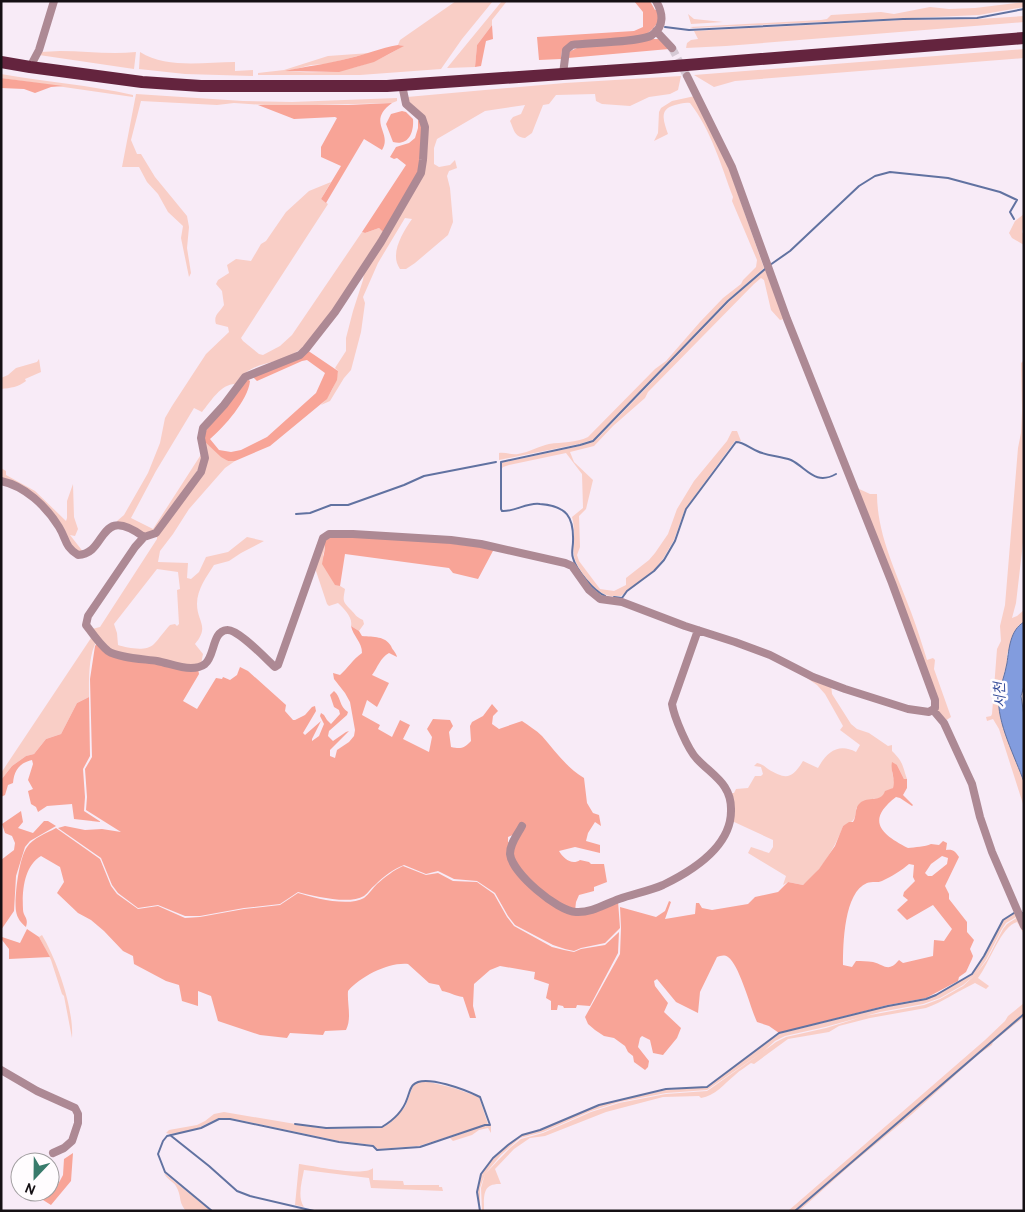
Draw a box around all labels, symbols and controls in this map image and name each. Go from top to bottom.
water label: 서천 [992,681,1010,708]
north arrow [10,1152,60,1202]
text: N [23,1178,39,1197]

